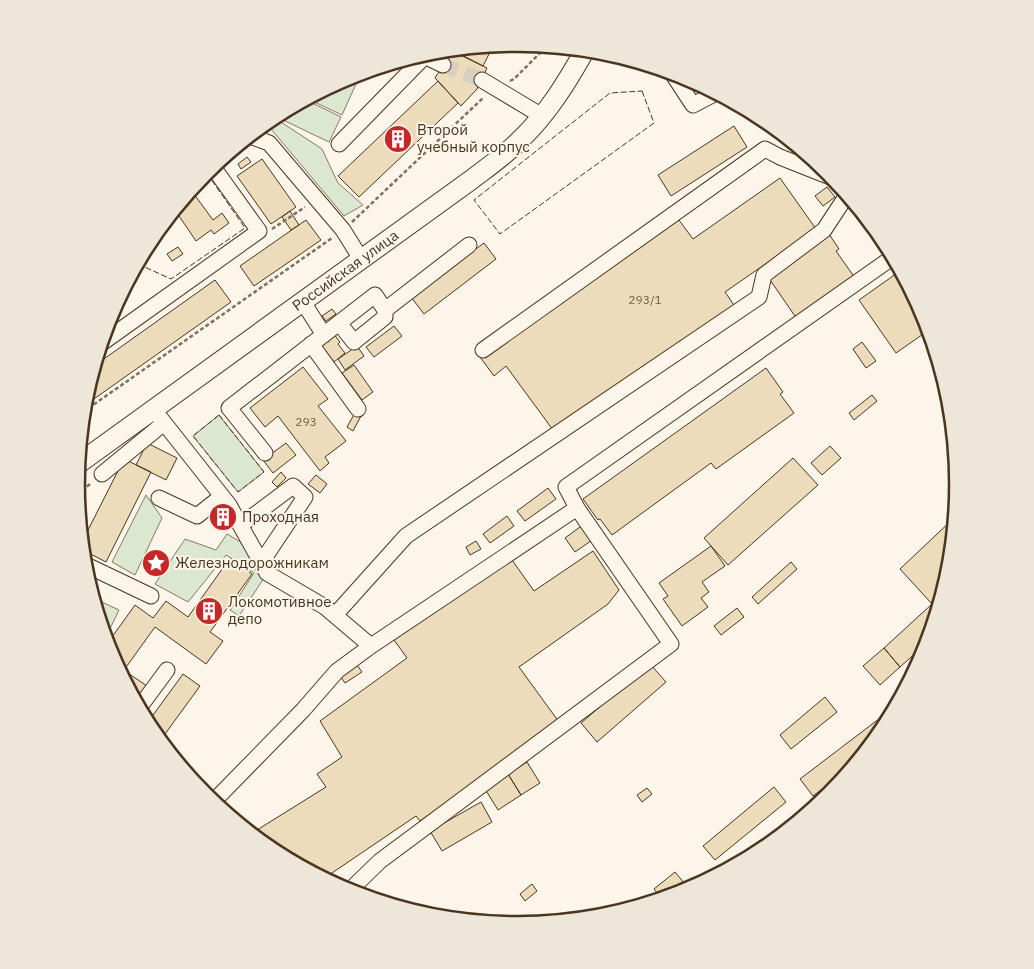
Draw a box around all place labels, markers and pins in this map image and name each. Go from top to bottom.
place label: Второй учебный корпус [417,120,530,156]
building icon: Второй учебный корпус [383,124,413,154]
building icon: Проходная [208,502,238,532]
place label: Проходная [242,507,319,526]
place icon: Железнодорожникам [141,548,171,578]
place label: Железнодорожникам [175,553,329,572]
place label: Локомотивное депо [228,592,331,628]
building icon: Локомотивное депо [194,596,224,626]

